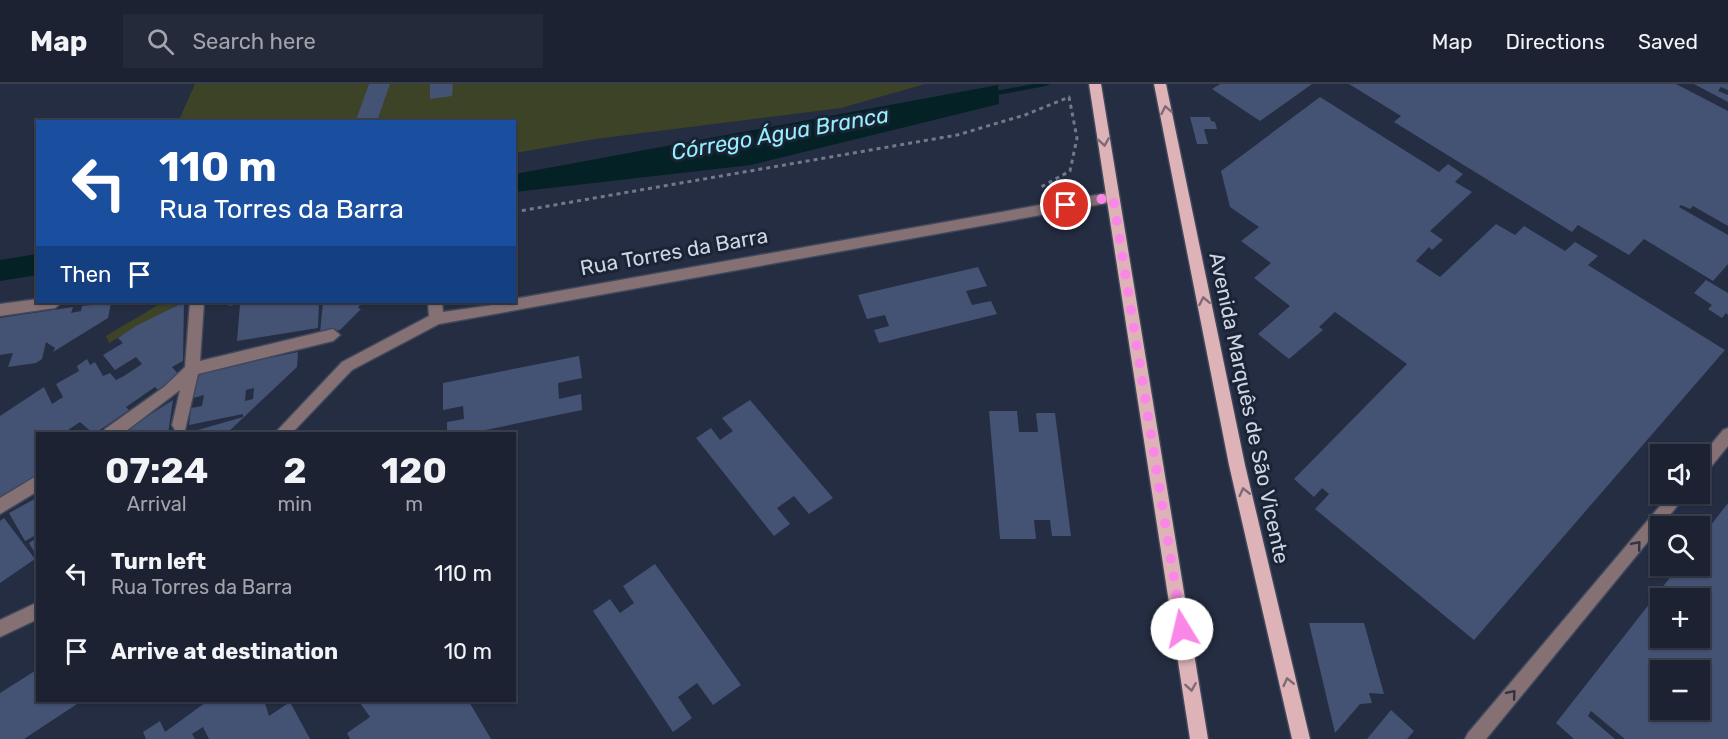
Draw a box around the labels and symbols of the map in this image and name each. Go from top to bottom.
water label: Córrego Água Branca [669,101,891,166]
one-way arrow [1160,105,1173,115]
one-way arrow [1098,137,1110,146]
pin [1040,179,1091,230]
street label: Rua Torres da Barra [578,223,770,280]
street label: Avenida Marquês de São Vicente [1204,250,1295,566]
one-way arrow [1198,296,1211,306]
one-way arrow [1238,487,1251,497]
one-way arrow [1629,540,1640,551]
position arrow [1150,597,1214,661]
one-way arrow [1283,677,1296,687]
one-way arrow [1184,682,1196,692]
one-way arrow [1504,690,1515,701]

